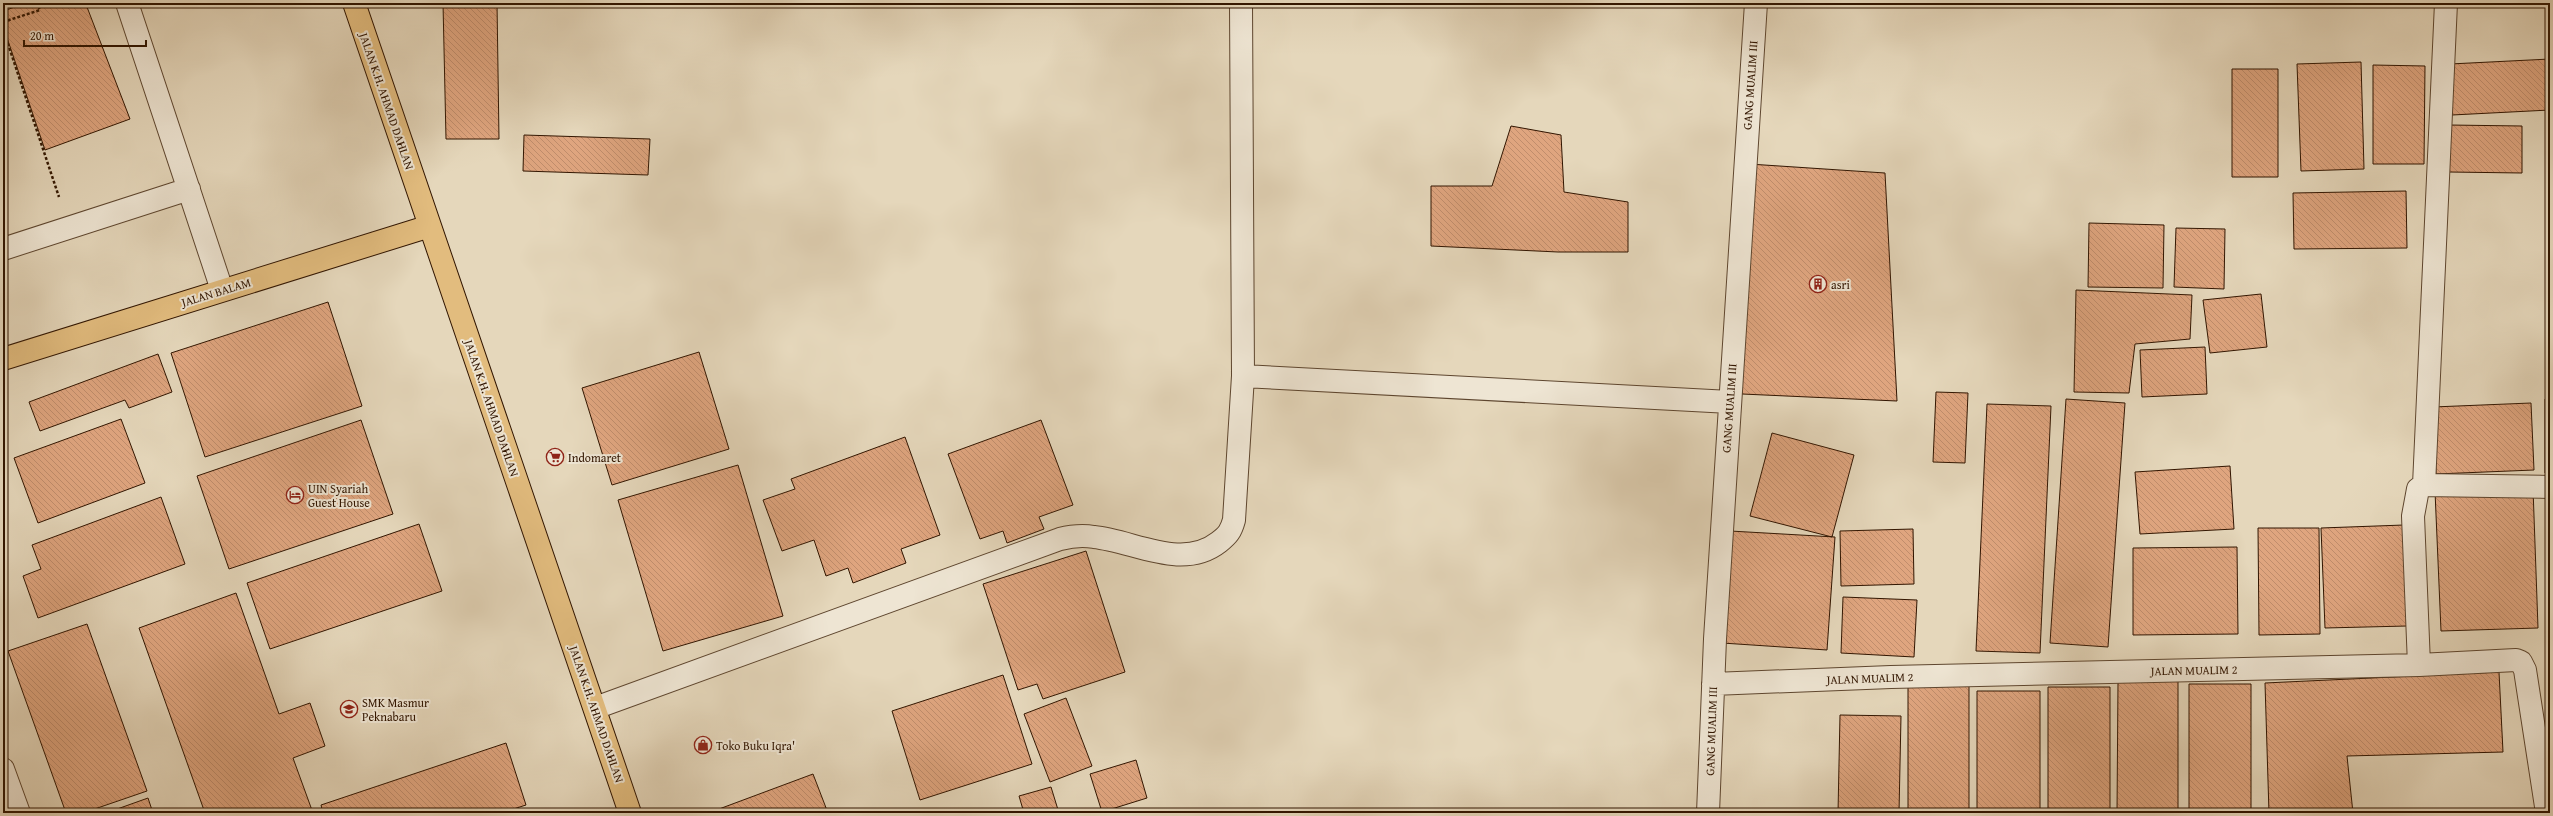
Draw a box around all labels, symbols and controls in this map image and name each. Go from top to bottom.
scale bar [24,22,146,48]
text: 20 m [30,27,54,44]
street label: JALAN K.H. AHMAD DAHLAN [355,28,418,172]
street label: GANG MUALIM III [1738,39,1762,130]
street label: JALAN BALAM [177,273,253,311]
building icon: asri [1808,274,1828,294]
place label: asri [1831,276,1850,293]
street label: JALAN K.H. AHMAD DAHLAN [460,335,523,479]
street label: GANG MUALIM III [1717,362,1741,453]
supermarket icon: Indomaret [545,447,565,467]
place label: Indomaret [568,449,622,466]
place label: UIN Syariah Guest House [308,480,370,511]
hotel icon: UIN Syariah Guest House [285,485,305,505]
street label: JALAN K.H. AHMAD DAHLAN [565,641,628,785]
street label: JALAN MUALIM 2 [2148,661,2238,679]
street label: JALAN MUALIM 2 [1824,668,1914,688]
street label: GANG MUALIM III [1701,686,1721,776]
place label: SMK Masmur Peknabaru [362,694,429,725]
school or university icon: SMK Masmur Peknabaru [339,699,359,719]
shop icon: Toko Buku Iqra' [693,735,713,755]
place label: Toko Buku Iqra' [716,737,795,754]

